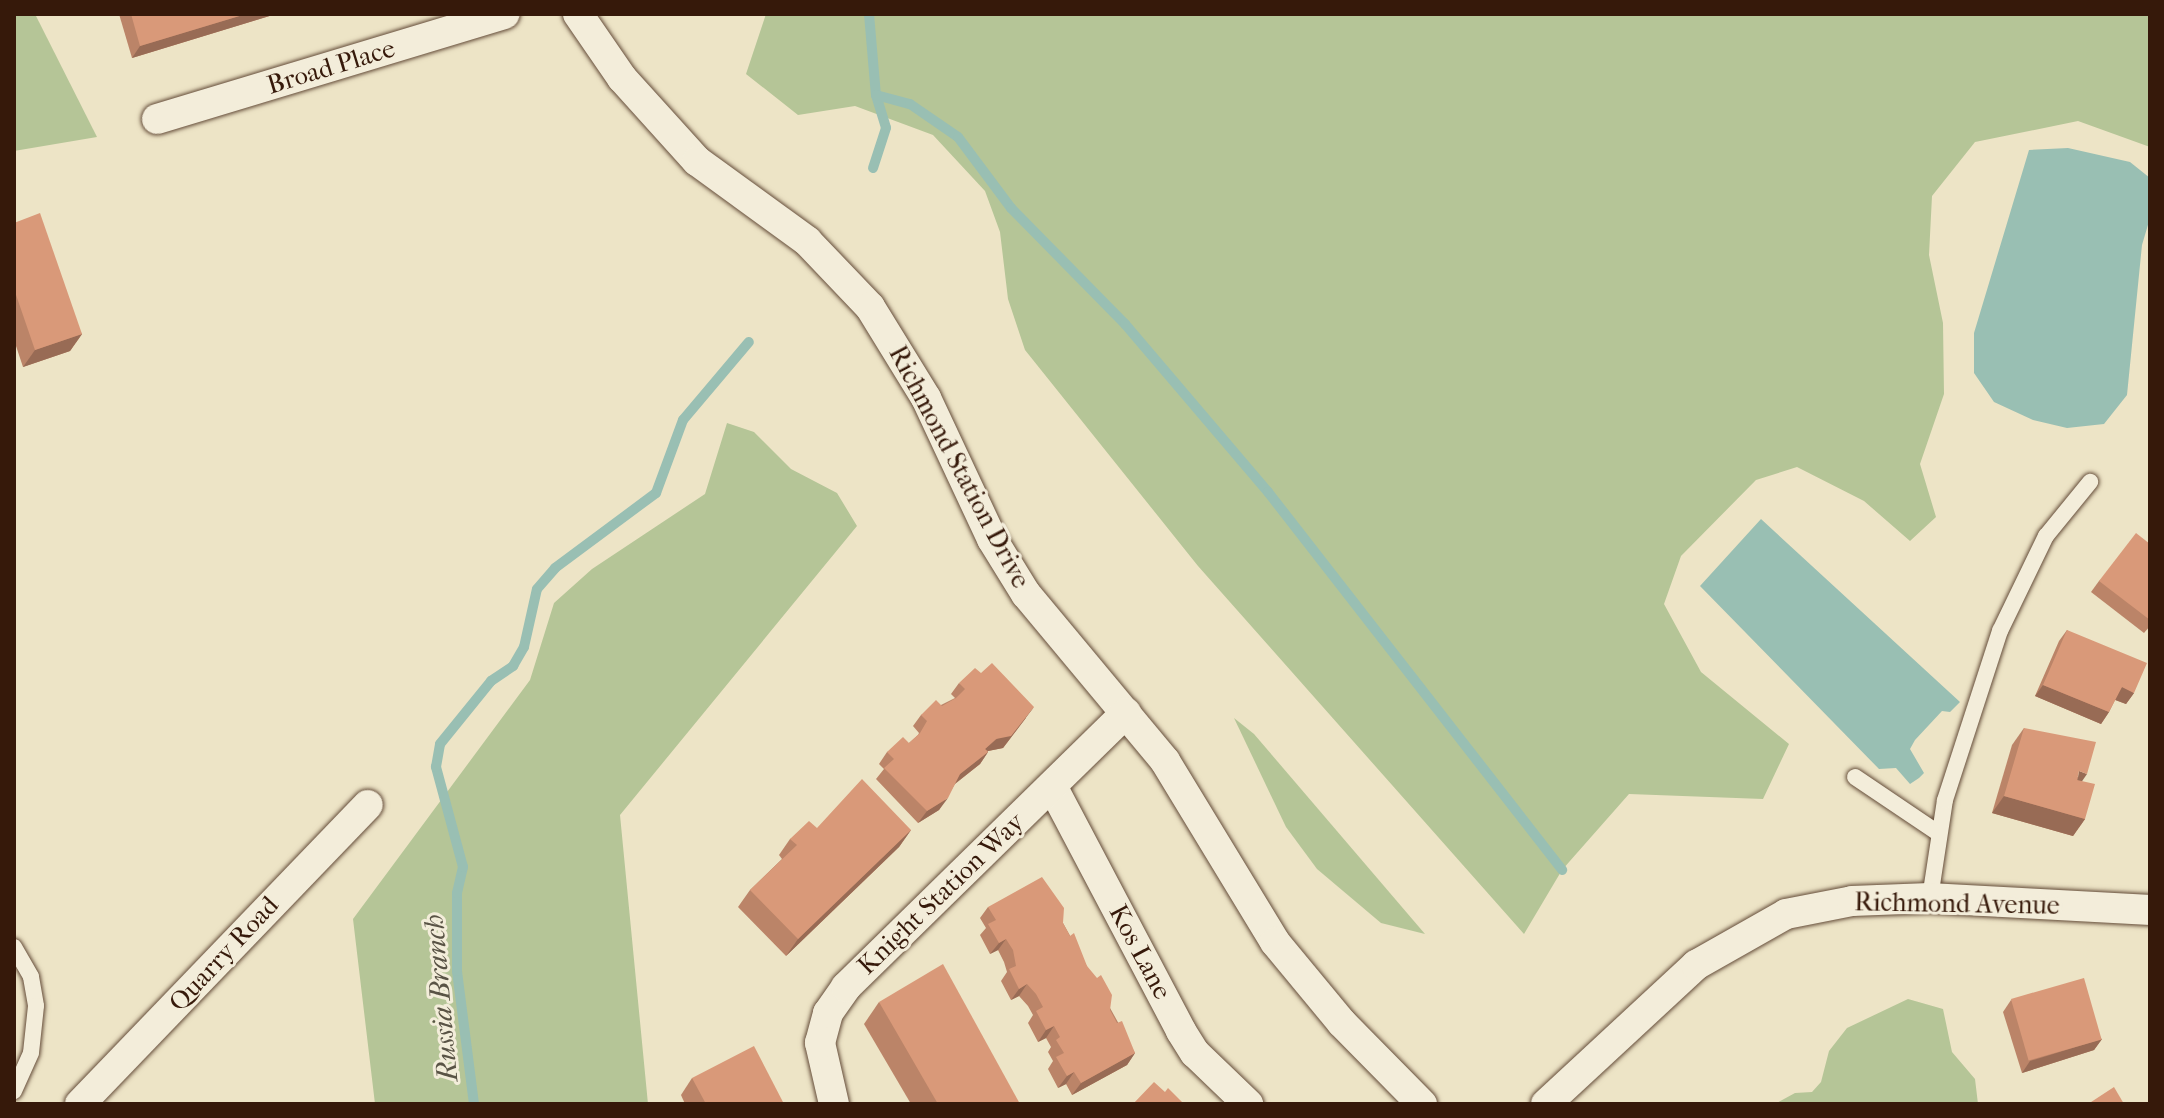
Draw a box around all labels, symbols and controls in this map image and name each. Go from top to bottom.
street label: Broad Place [263,33,399,101]
street label: Richmond Station Drive [882,340,1036,594]
street label: Knight Station Way [851,807,1031,981]
street label: Richmond Avenue [1854,887,2060,921]
street label: Quarry Road [163,890,285,1018]
street label: Kos Lane [1102,899,1178,1005]
water label: Russia Branch [417,913,465,1083]

